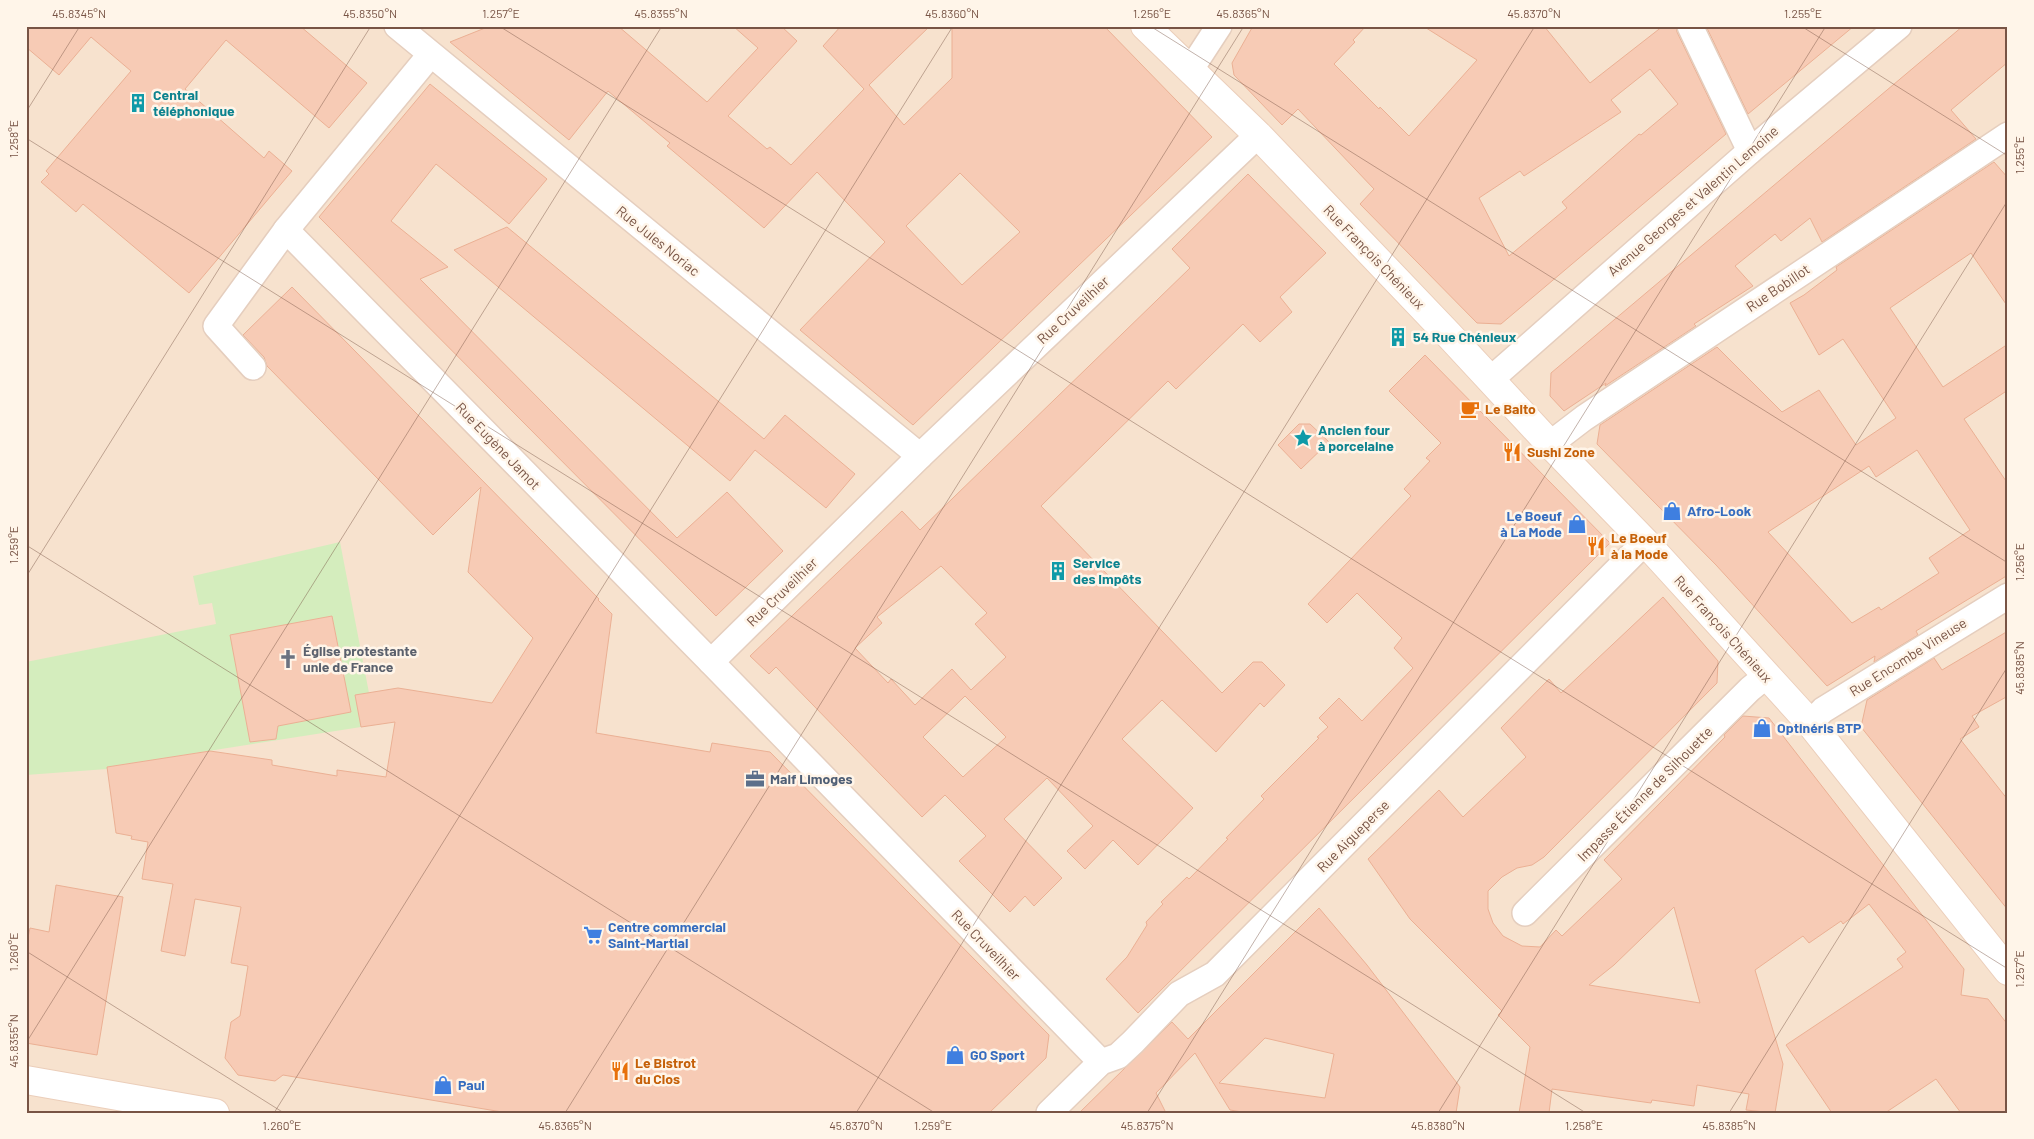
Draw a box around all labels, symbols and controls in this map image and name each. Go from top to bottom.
text: 45.8345°N [52,6,106,20]
text: 45.8350°N [343,6,397,20]
text: 1.257°E [482,6,520,20]
text: 45.8355°N [634,6,688,20]
text: 45.8360°N [925,6,979,20]
text: 1.256°E [1133,6,1171,20]
text: 45.8365°N [1216,6,1270,20]
text: 45.8370°N [1507,6,1561,20]
text: 1.255°E [1784,6,1822,20]
place label: Central téléphonique [153,86,235,119]
building icon: Central téléphonique [127,92,149,114]
text: 1.258°E [6,120,20,158]
street label: Avenue Georges et Valentin Lemoine [1604,122,1781,279]
text: 1.255°E [2012,136,2026,174]
street label: Rue François Chénieux [1320,201,1429,312]
street label: Rue Jules Noriac [613,202,703,279]
street label: Rue Bobillot [1743,260,1813,315]
street label: Rue Cruveilhier [1033,272,1112,347]
building icon: 54 Rue Chénieux [1387,326,1409,348]
place label: 54 Rue Chénieux [1413,328,1517,345]
cafe icon: Le Balto [1459,398,1481,420]
street label: Rue Eugène Jamot [453,399,544,493]
place label: Le Balto [1485,400,1536,417]
place label: Ancien four à porcelaine [1318,421,1394,454]
place icon: Ancien four à porcelaine [1292,427,1314,449]
restaurant icon: Sushi Zone [1501,441,1523,463]
place label: Sushi Zone [1527,443,1595,460]
shop icon: Afro-Look [1661,500,1683,522]
place label: Afro-Look [1687,502,1752,519]
place label: Le Boeuf à La Mode [1500,507,1562,540]
shop icon: Le Boeuf à La Mode [1566,513,1588,535]
text: 1.259°E [6,526,20,564]
place label: Le Boeuf à la Mode [1611,529,1669,562]
restaurant icon: Le Boeuf à la Mode [1585,535,1607,557]
text: 1.256°E [2012,543,2026,581]
street label: Rue Cruveilhier [743,554,821,630]
place label: Service des Impôts [1073,554,1141,587]
building icon: Service des Impôts [1047,560,1069,582]
street label: Rue François Chénieux [1671,572,1776,686]
street label: Rue Encombe Vineuse [1846,614,1969,700]
text: 45.8385°N [2012,641,2026,695]
place label: Église protestante unie de France [303,642,418,675]
church icon: Église protestante unie de France [277,648,299,670]
shop icon: Optinéris BTP [1751,717,1773,739]
place label: Optinéris BTP [1777,719,1861,736]
street label: Impasse Étienne de Silhouette [1574,723,1716,865]
office icon: Maif Limoges [744,768,766,790]
place label: Maif Limoges [770,770,853,787]
street label: Rue Aigueperse [1313,796,1392,875]
street label: Rue Cruveilhier [948,906,1024,984]
place label: Centre commercial Saint-Martial [608,918,726,951]
supermarket icon: Centre commercial Saint-Martial [582,924,604,946]
text: 1.260°E [6,933,20,971]
text: 1.257°E [2012,950,2026,988]
text: 45.8355°N [6,1014,20,1068]
shop icon: GO Sport [944,1044,966,1066]
place label: GO Sport [970,1046,1025,1063]
place label: Le Bistrot du Clos [635,1054,696,1087]
restaurant icon: Le Bistrot du Clos [609,1060,631,1082]
shop icon: Paul [432,1074,454,1096]
place label: Paul [458,1076,485,1093]
text: 1.260°E [263,1118,301,1132]
text: 45.8365°N [538,1118,592,1132]
text: 45.8370°N [829,1118,883,1132]
text: 1.259°E [914,1118,952,1132]
text: 45.8375°N [1120,1118,1174,1132]
text: 45.8380°N [1411,1118,1465,1132]
text: 1.258°E [1565,1118,1603,1132]
text: 45.8385°N [1702,1118,1756,1132]

